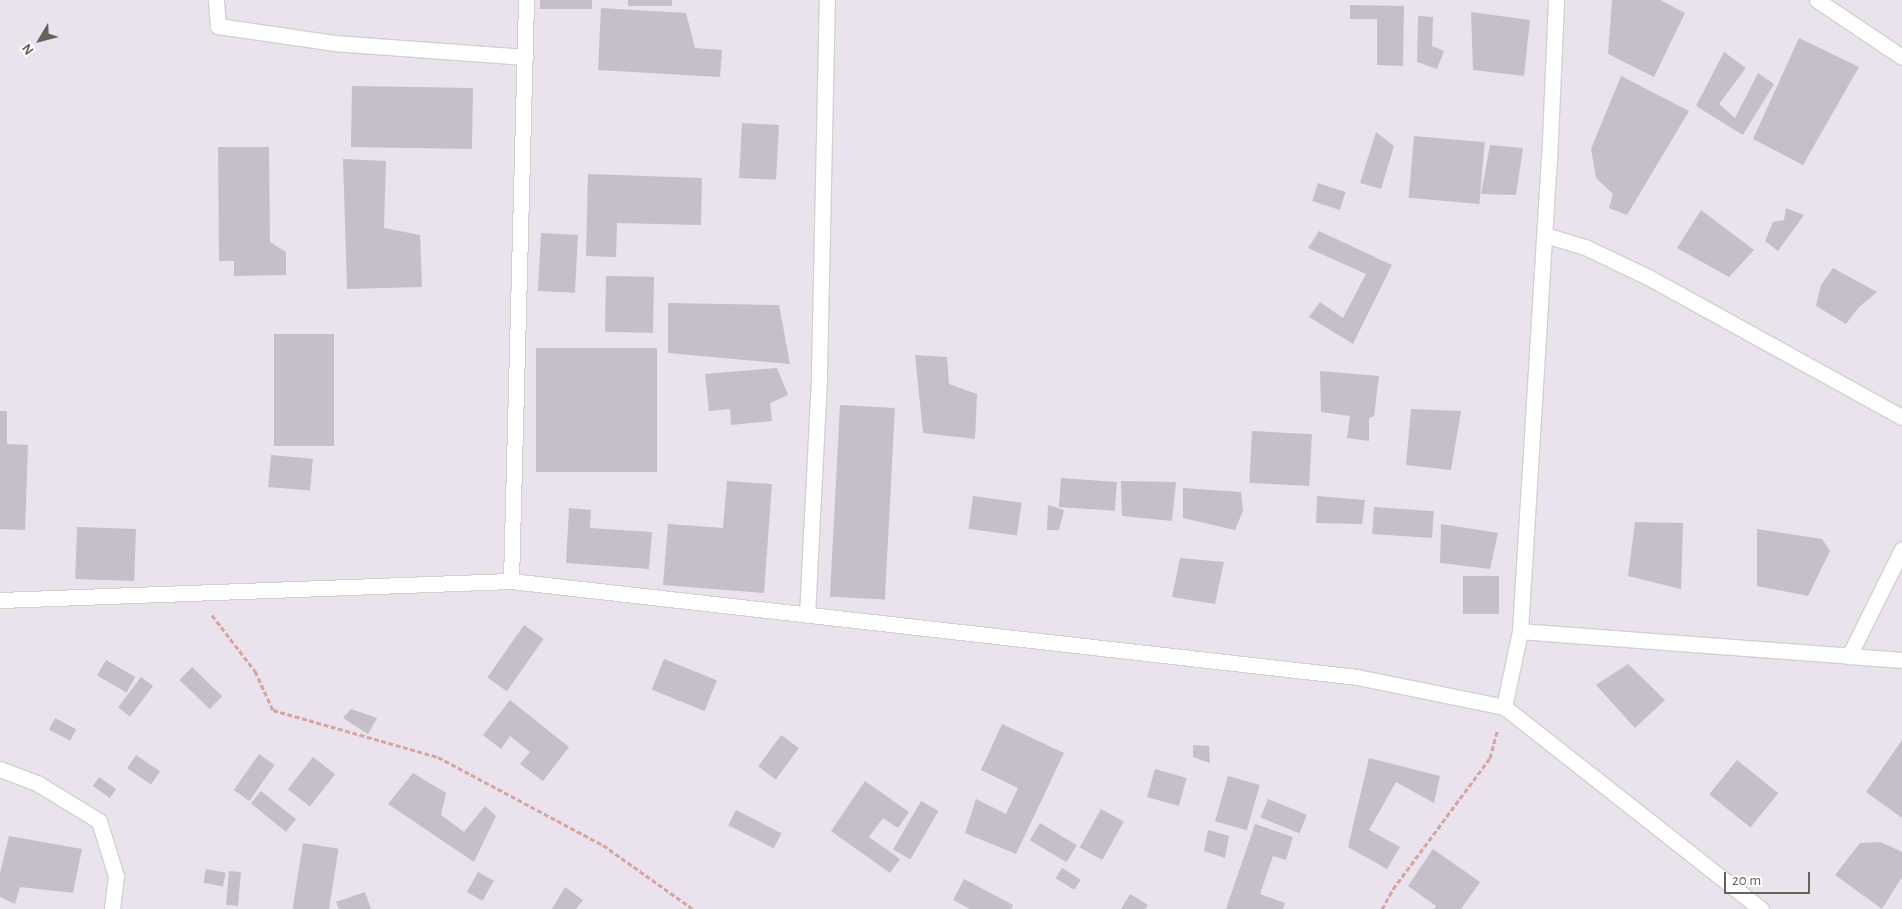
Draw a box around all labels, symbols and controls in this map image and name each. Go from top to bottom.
north arrow [15,15,65,65]
text: N [20,41,37,57]
scale bar [1727,862,1813,894]
text: 20 m [1732,873,1761,888]

